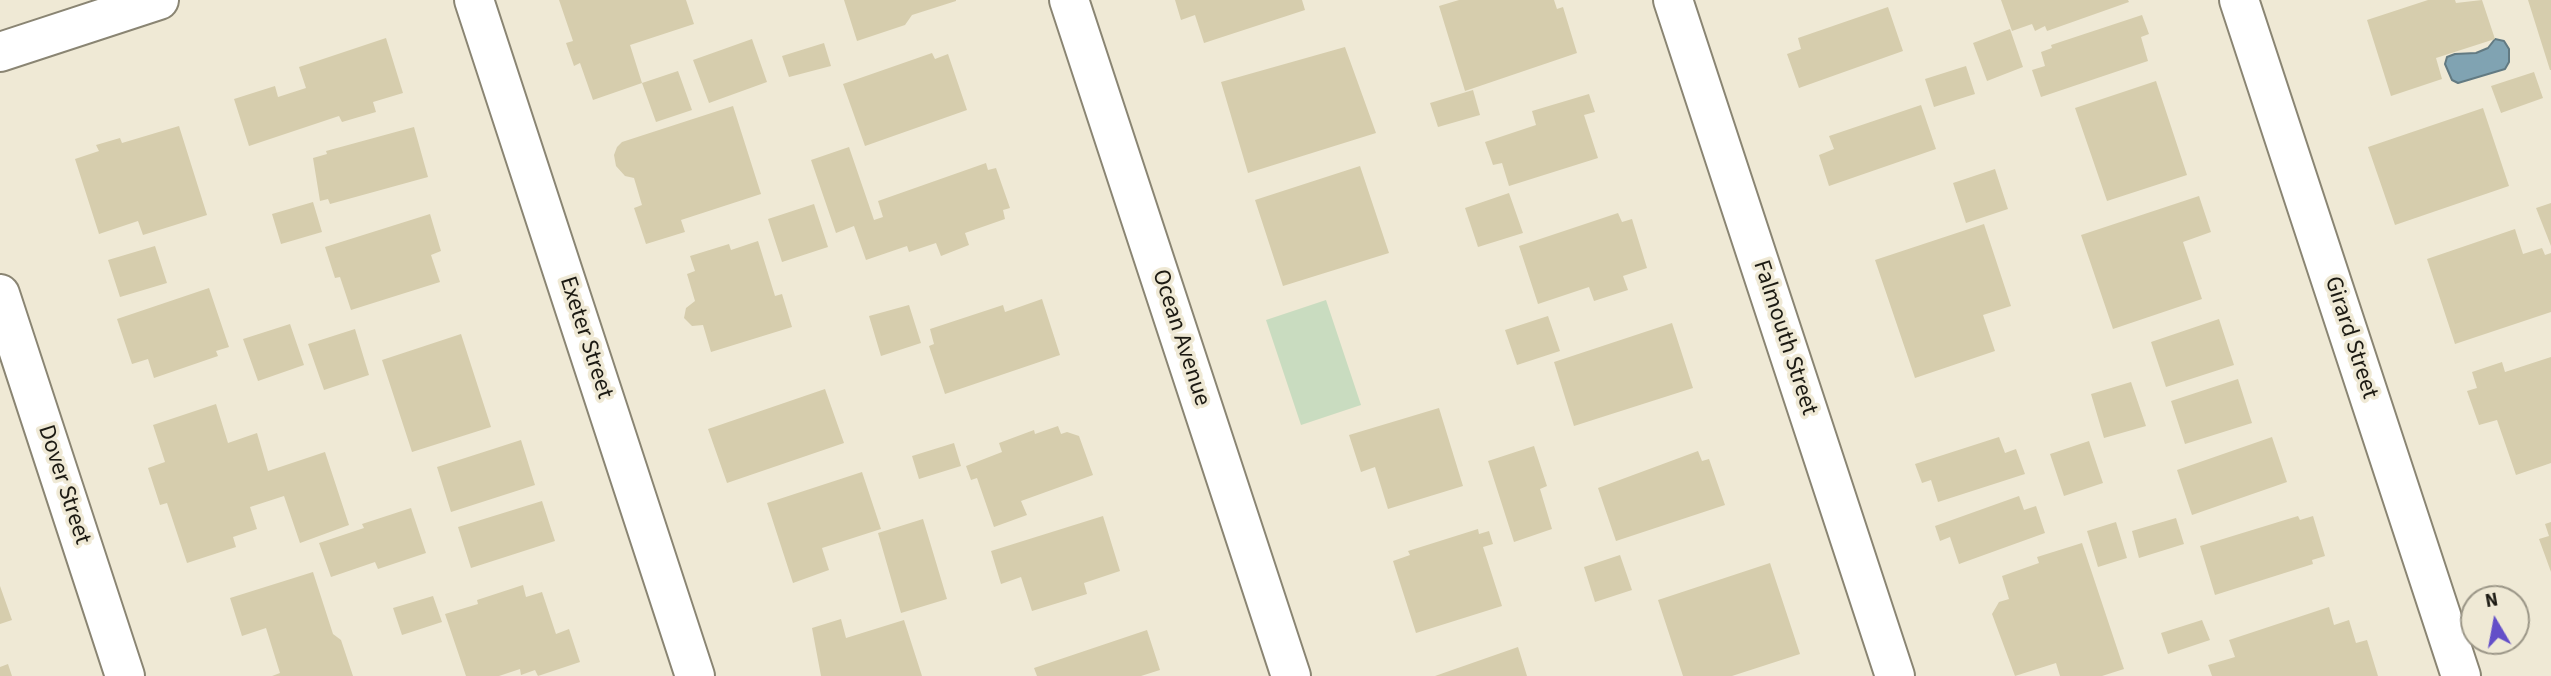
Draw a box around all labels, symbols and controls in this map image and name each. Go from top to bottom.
street label: Falmouth Street [1745,257,1823,419]
street label: Ocean Avenue [1144,266,1216,410]
street label: Exeter Street [552,273,618,403]
street label: Girard Street [2317,273,2383,403]
street label: Dover Street [30,422,96,548]
north arrow [2460,585,2530,655]
text: N [2483,586,2500,615]

